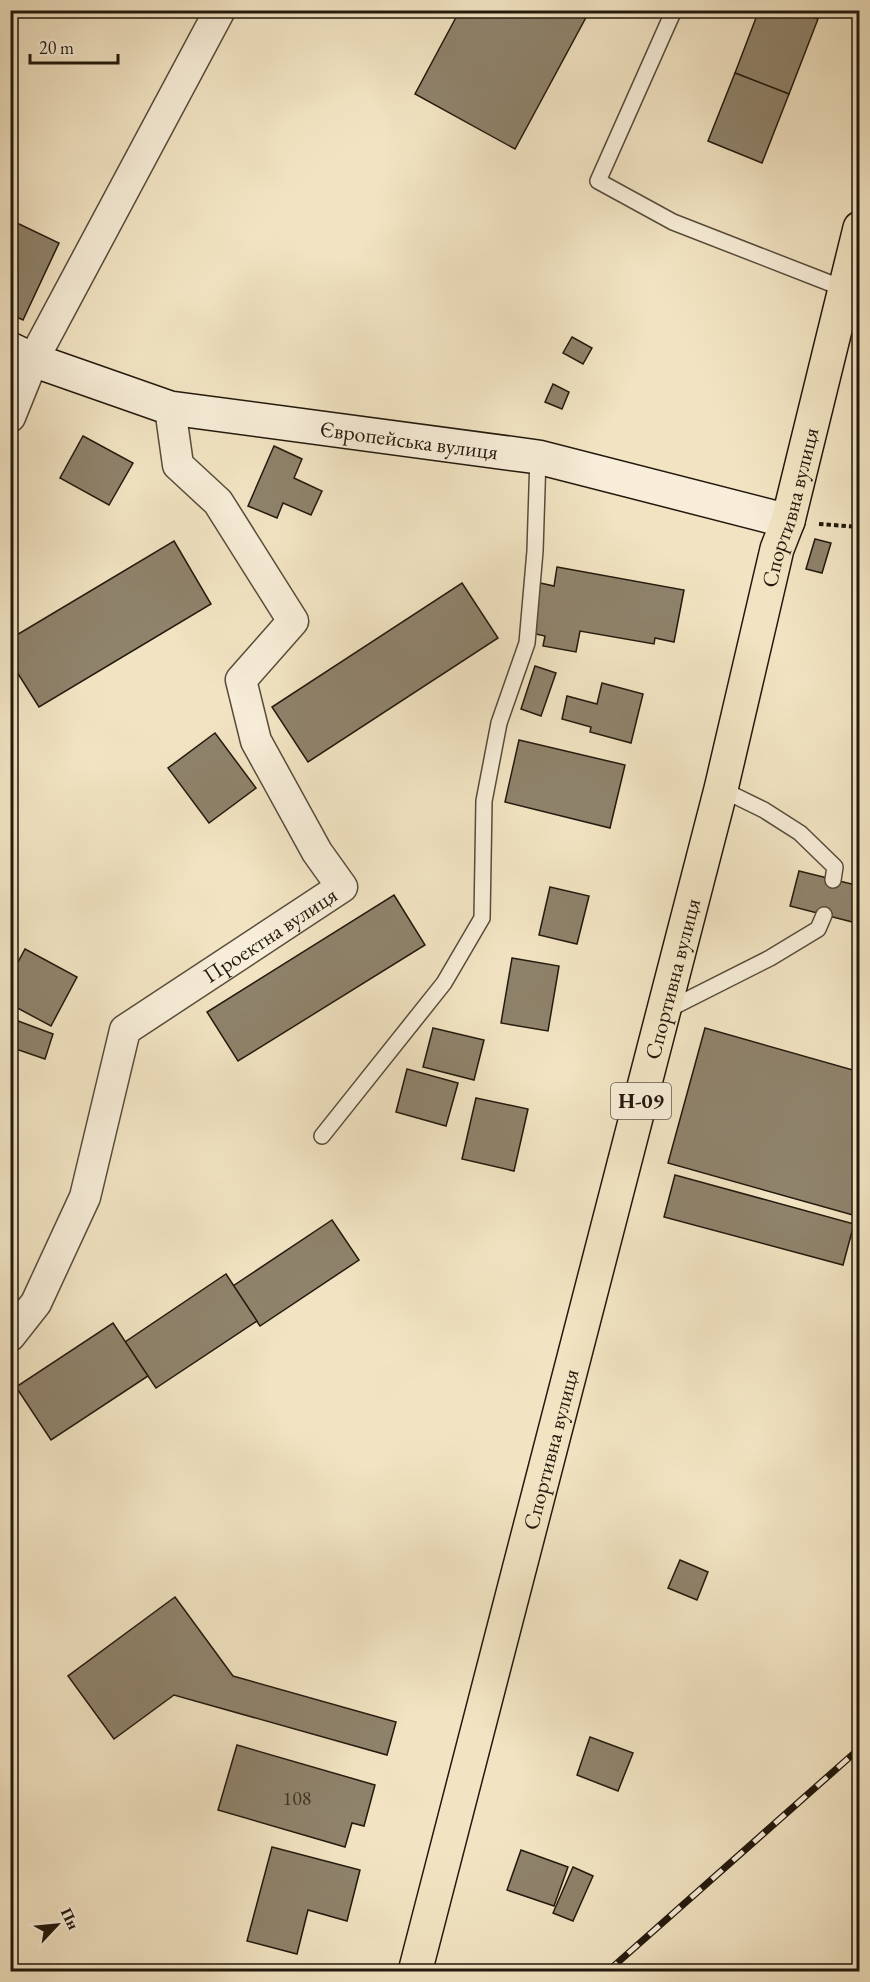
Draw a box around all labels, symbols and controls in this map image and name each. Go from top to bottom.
scale bar [30,27,118,65]
text: 20 m [39,36,74,59]
street label: Європейська вулиця [318,414,500,467]
street label: Спортивна вулиця [755,424,826,590]
street label: Проектна вулиця [198,880,343,990]
street label: Спортивна вулиця [638,895,707,1062]
road number: Н-09 [611,1083,671,1119]
street label: Спортивна вулиця [516,1366,585,1533]
house number: 108 [283,1785,311,1811]
north arrow [27,1895,87,1955]
text: Пн [56,1904,84,1933]

